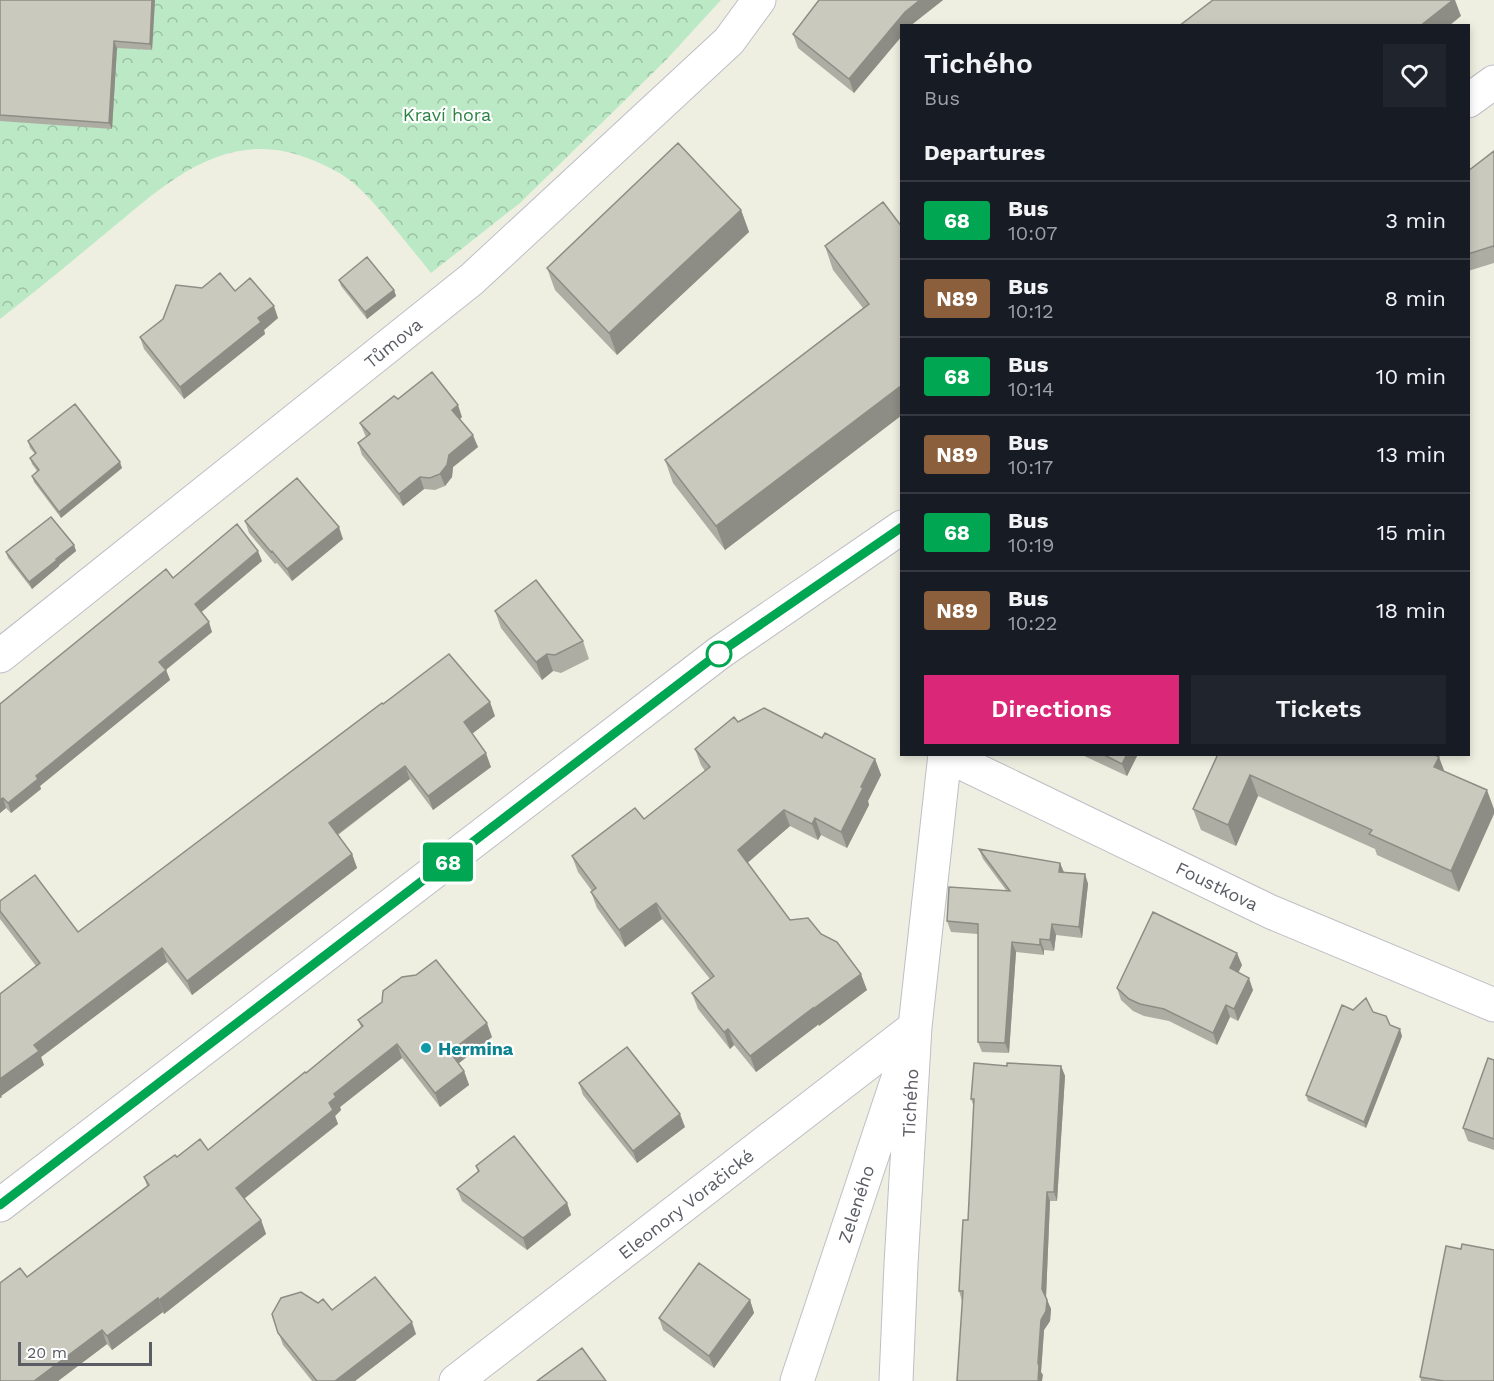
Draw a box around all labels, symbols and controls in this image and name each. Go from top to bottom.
button: heart [1383,44,1446,107]
text: Tichého [924,47,1033,80]
text: Bus [924,86,960,110]
park label: Kraví hora [403,104,491,125]
text: Departures [924,140,1045,165]
text: Bus [1008,196,1048,221]
text: 68 [944,208,970,233]
text: 3 min [1385,208,1446,233]
text: 10:07 [1008,221,1057,245]
text: Bus [1008,274,1048,299]
text: N89 [936,286,978,311]
text: 8 min [1385,286,1446,311]
text: 10:12 [1008,299,1054,323]
street label: Tůmova [360,313,426,373]
text: Bus [1008,352,1048,377]
text: 68 [944,364,970,389]
text: 10 min [1376,364,1446,389]
text: 10:14 [1008,377,1054,401]
text: Bus [1008,430,1048,455]
text: N89 [936,442,978,467]
text: 13 min [1377,442,1446,467]
text: 10:17 [1008,455,1053,479]
text: Bus [1008,508,1048,533]
text: 68 [944,520,970,545]
text: 15 min [1377,520,1446,545]
text: 10:19 [1008,533,1054,557]
text: Bus [1008,586,1048,611]
text: N89 [936,598,978,623]
text: 18 min [1376,598,1446,623]
text: 10:22 [1008,611,1057,635]
unlabelled marker [706,641,732,667]
button: Directions [924,675,1179,744]
button: Tickets [1191,675,1446,744]
line badge: 68 [421,842,475,882]
text: 68 [435,850,461,875]
street label: Foustkova [1172,857,1262,915]
place label: Hermina [438,1038,514,1059]
marker: Hermina [419,1041,433,1055]
street label: Tichého [898,1068,922,1138]
street label: Eleonory Voračické [614,1145,758,1263]
street label: Zeleného [834,1162,878,1246]
scale bar [18,1339,152,1366]
text: 20 m [27,1343,67,1362]

